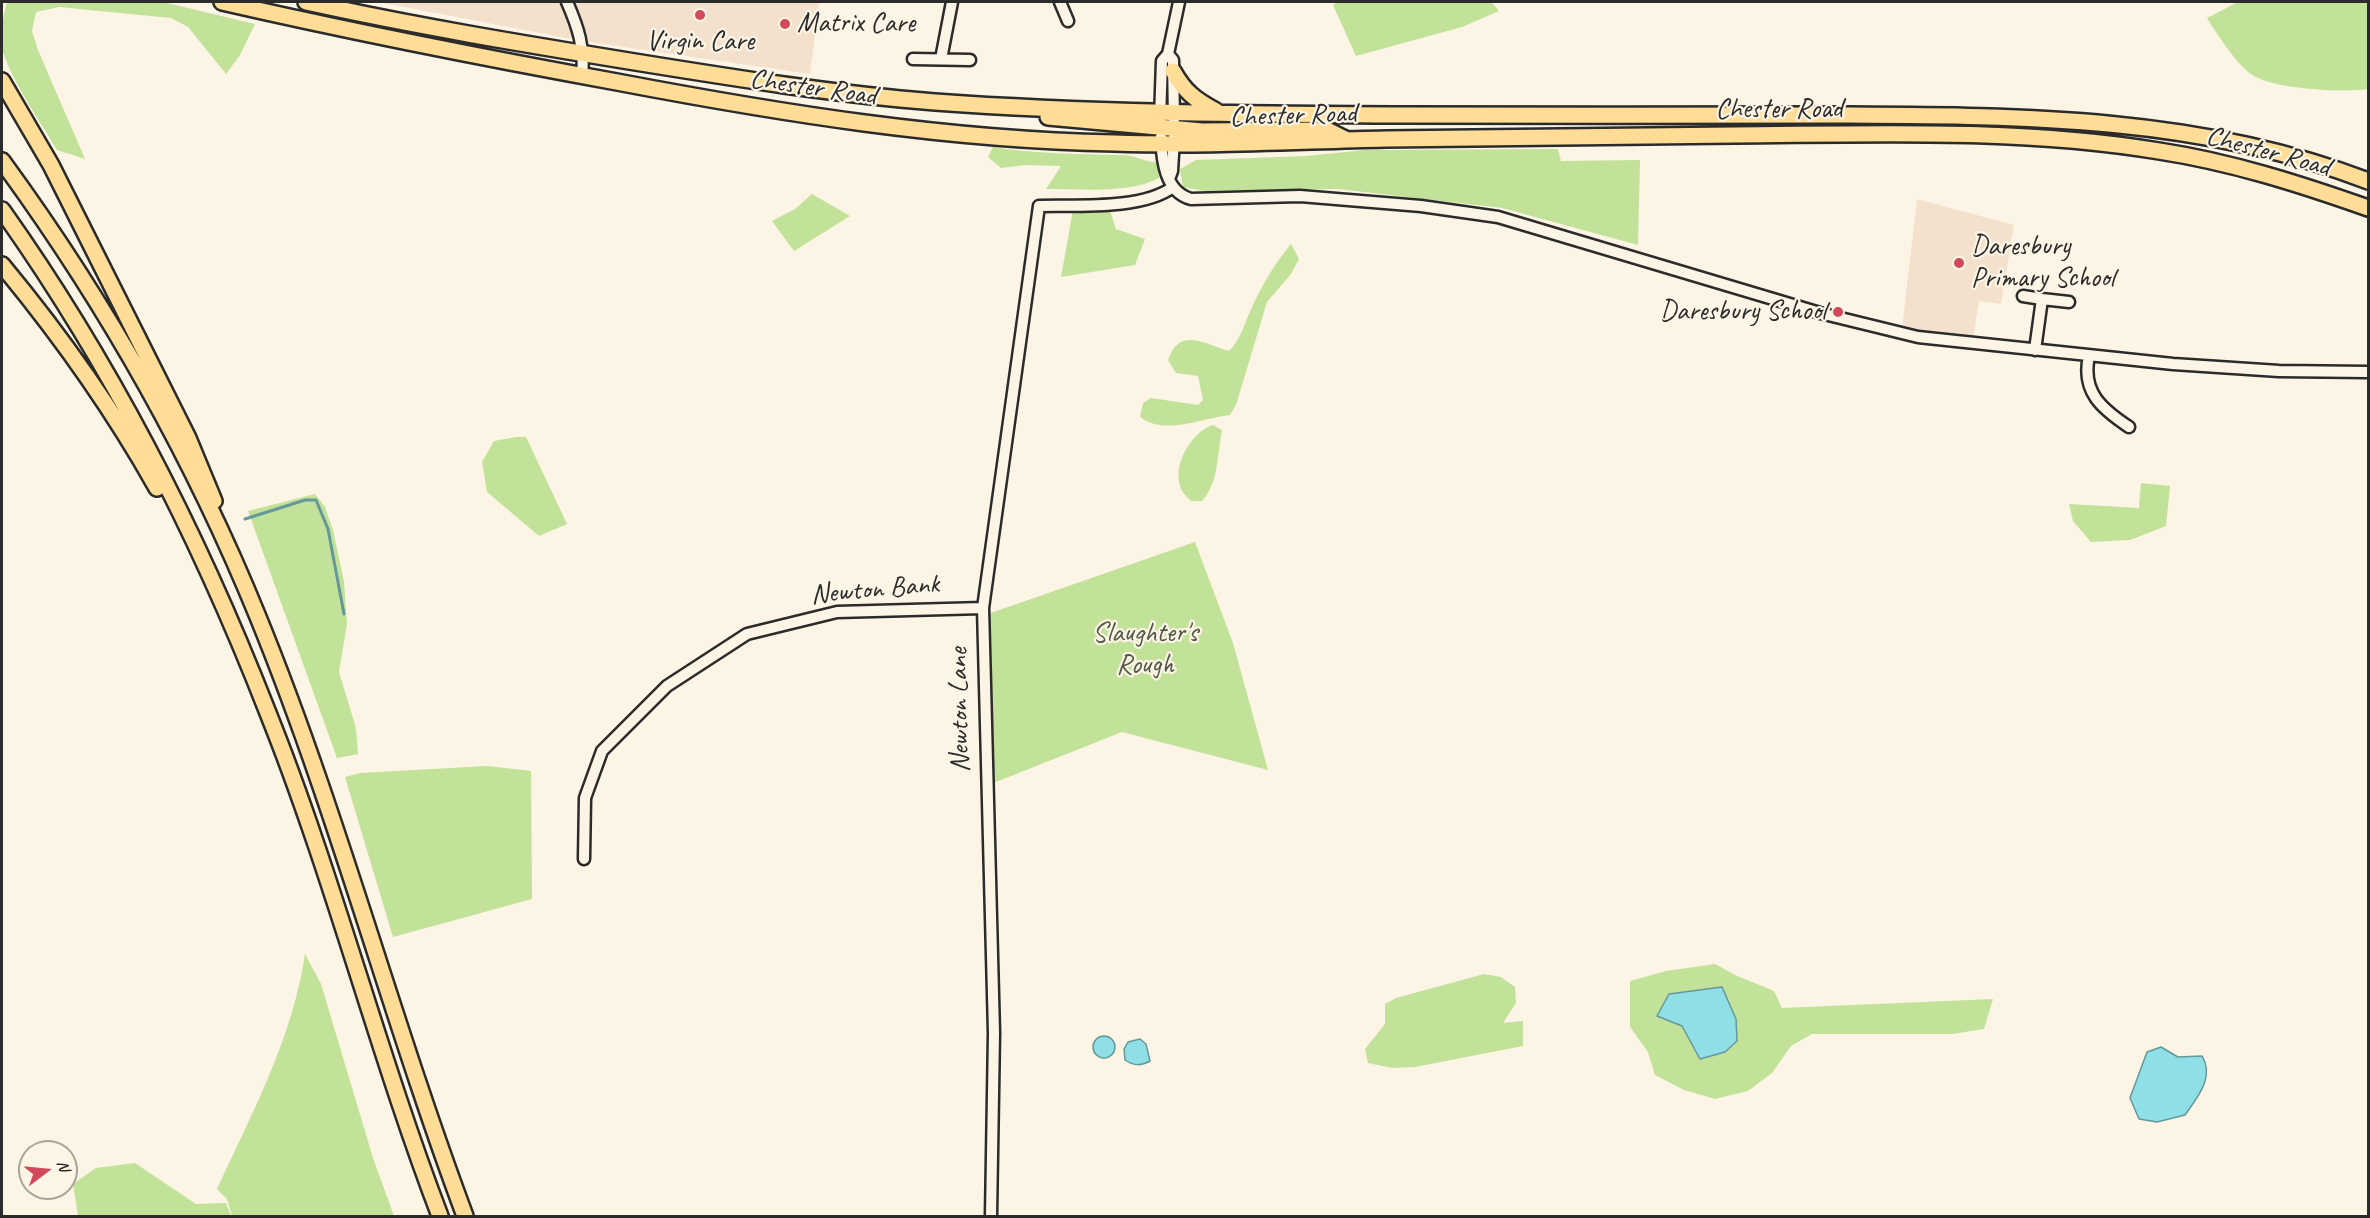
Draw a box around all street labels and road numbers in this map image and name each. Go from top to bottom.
street label: Chester Road [748,63,878,113]
street label: Chester Road [1716,93,1842,127]
street label: Chester Road [1229,97,1357,135]
street label: Chester Road [2202,119,2334,185]
street label: Newton Bank [809,568,941,612]
street label: Newton Lane [942,647,978,773]

